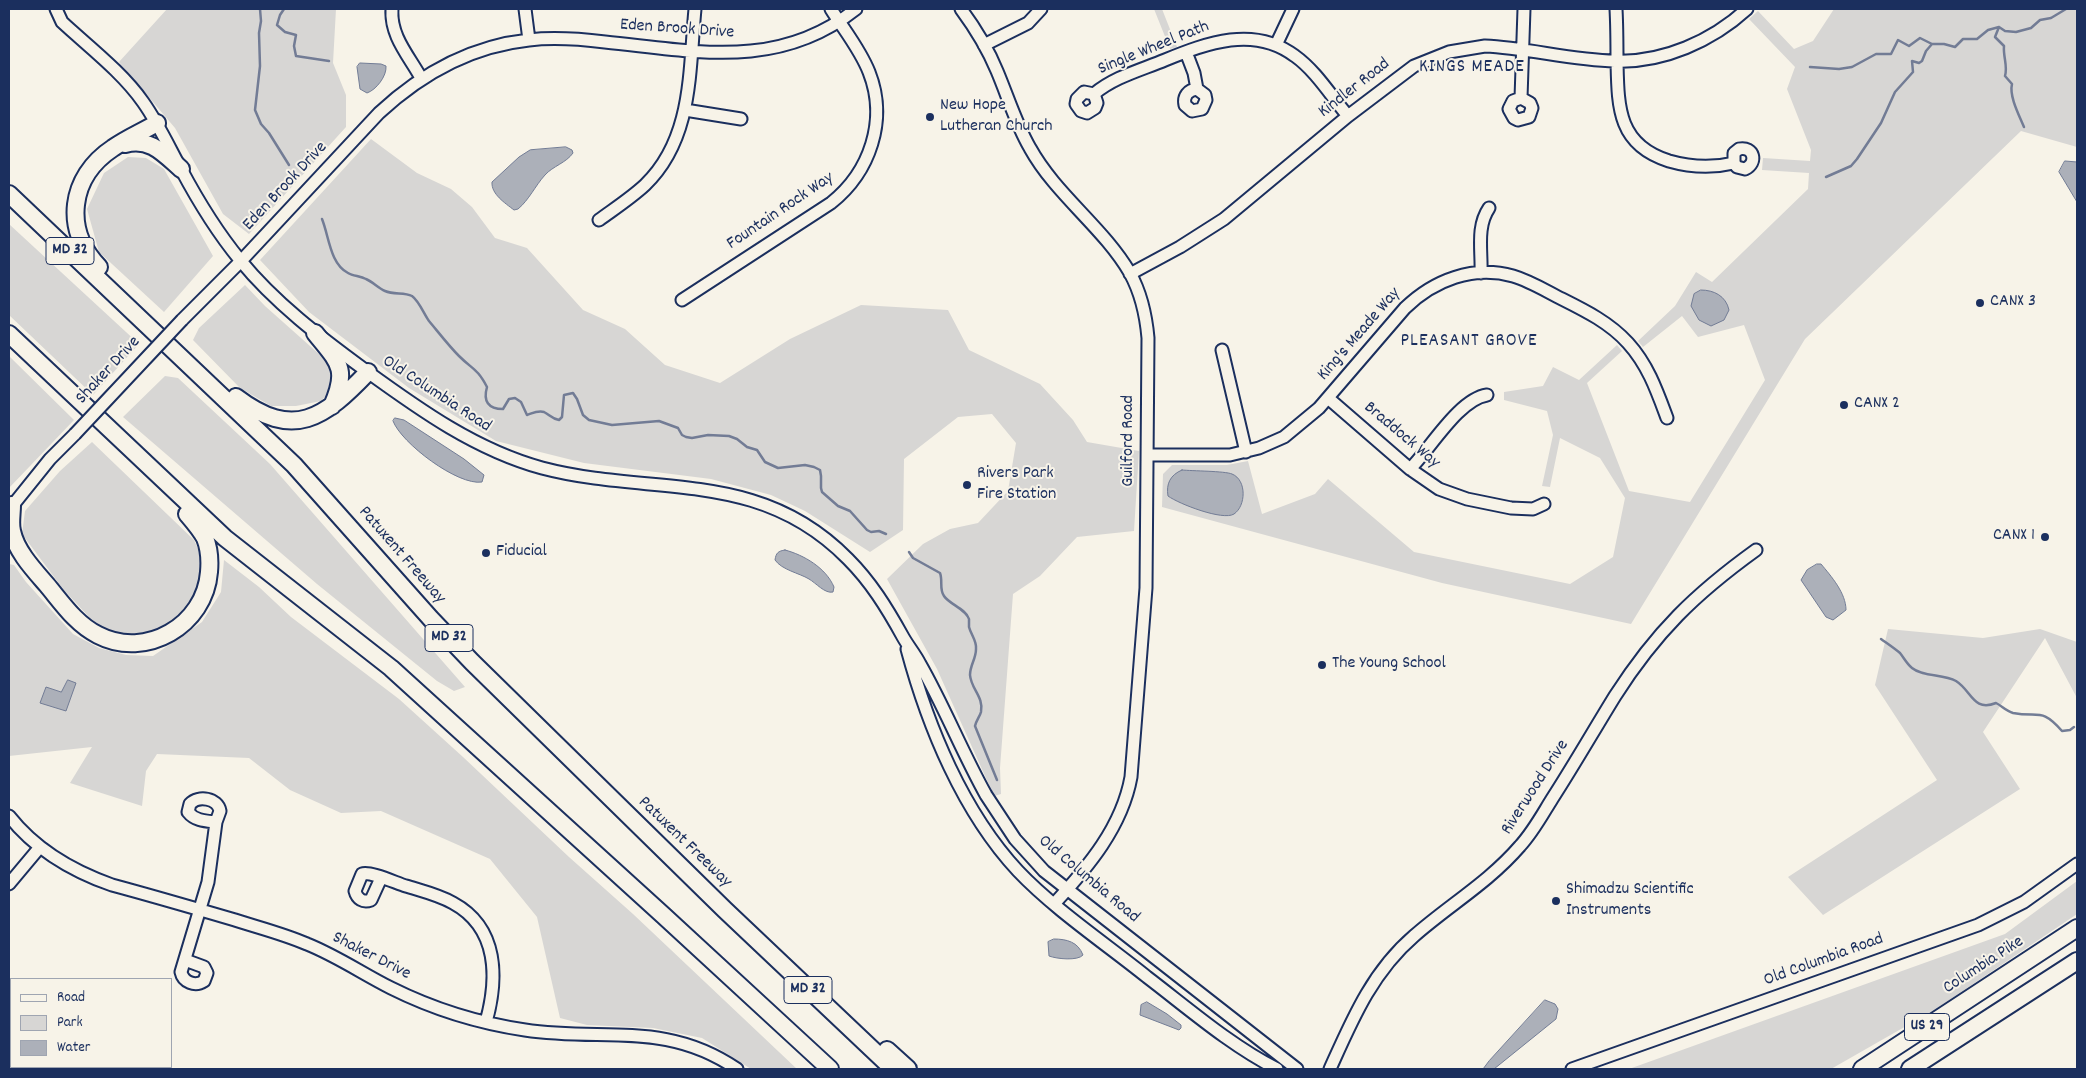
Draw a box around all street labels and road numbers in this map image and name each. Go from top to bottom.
street label: Eden Brook Drive [619,15,735,45]
street label: Single Wheel Path [1095,17,1213,81]
street label: Kindler Road [1315,54,1395,124]
street label: Eden Brook Drive [239,138,333,236]
street label: Fountain Rock Way [723,168,839,256]
road number: MD 32 [46,238,94,264]
street label: King's Meade Way [1314,284,1406,386]
street label: Shaker Drive [72,332,146,410]
street label: Old Columbia Road [377,352,495,438]
street label: Guilford Road [1119,395,1141,487]
street label: Braddock Way [1358,398,1444,474]
street label: Patuxent Freeway [353,503,449,609]
road number: MD 32 [425,624,473,651]
street label: Riverwood Drive [1497,736,1575,840]
street label: Patuxent Freeway [632,793,736,893]
street label: Old Columbia Road [1033,831,1143,929]
street label: Shaker Drive [328,928,414,986]
street label: Old Columbia Road [1761,929,1887,993]
street label: Columbia Pike [1940,932,2028,1000]
road number: MD 32 [784,976,832,1004]
road number: US 29 [1904,1014,1950,1040]

